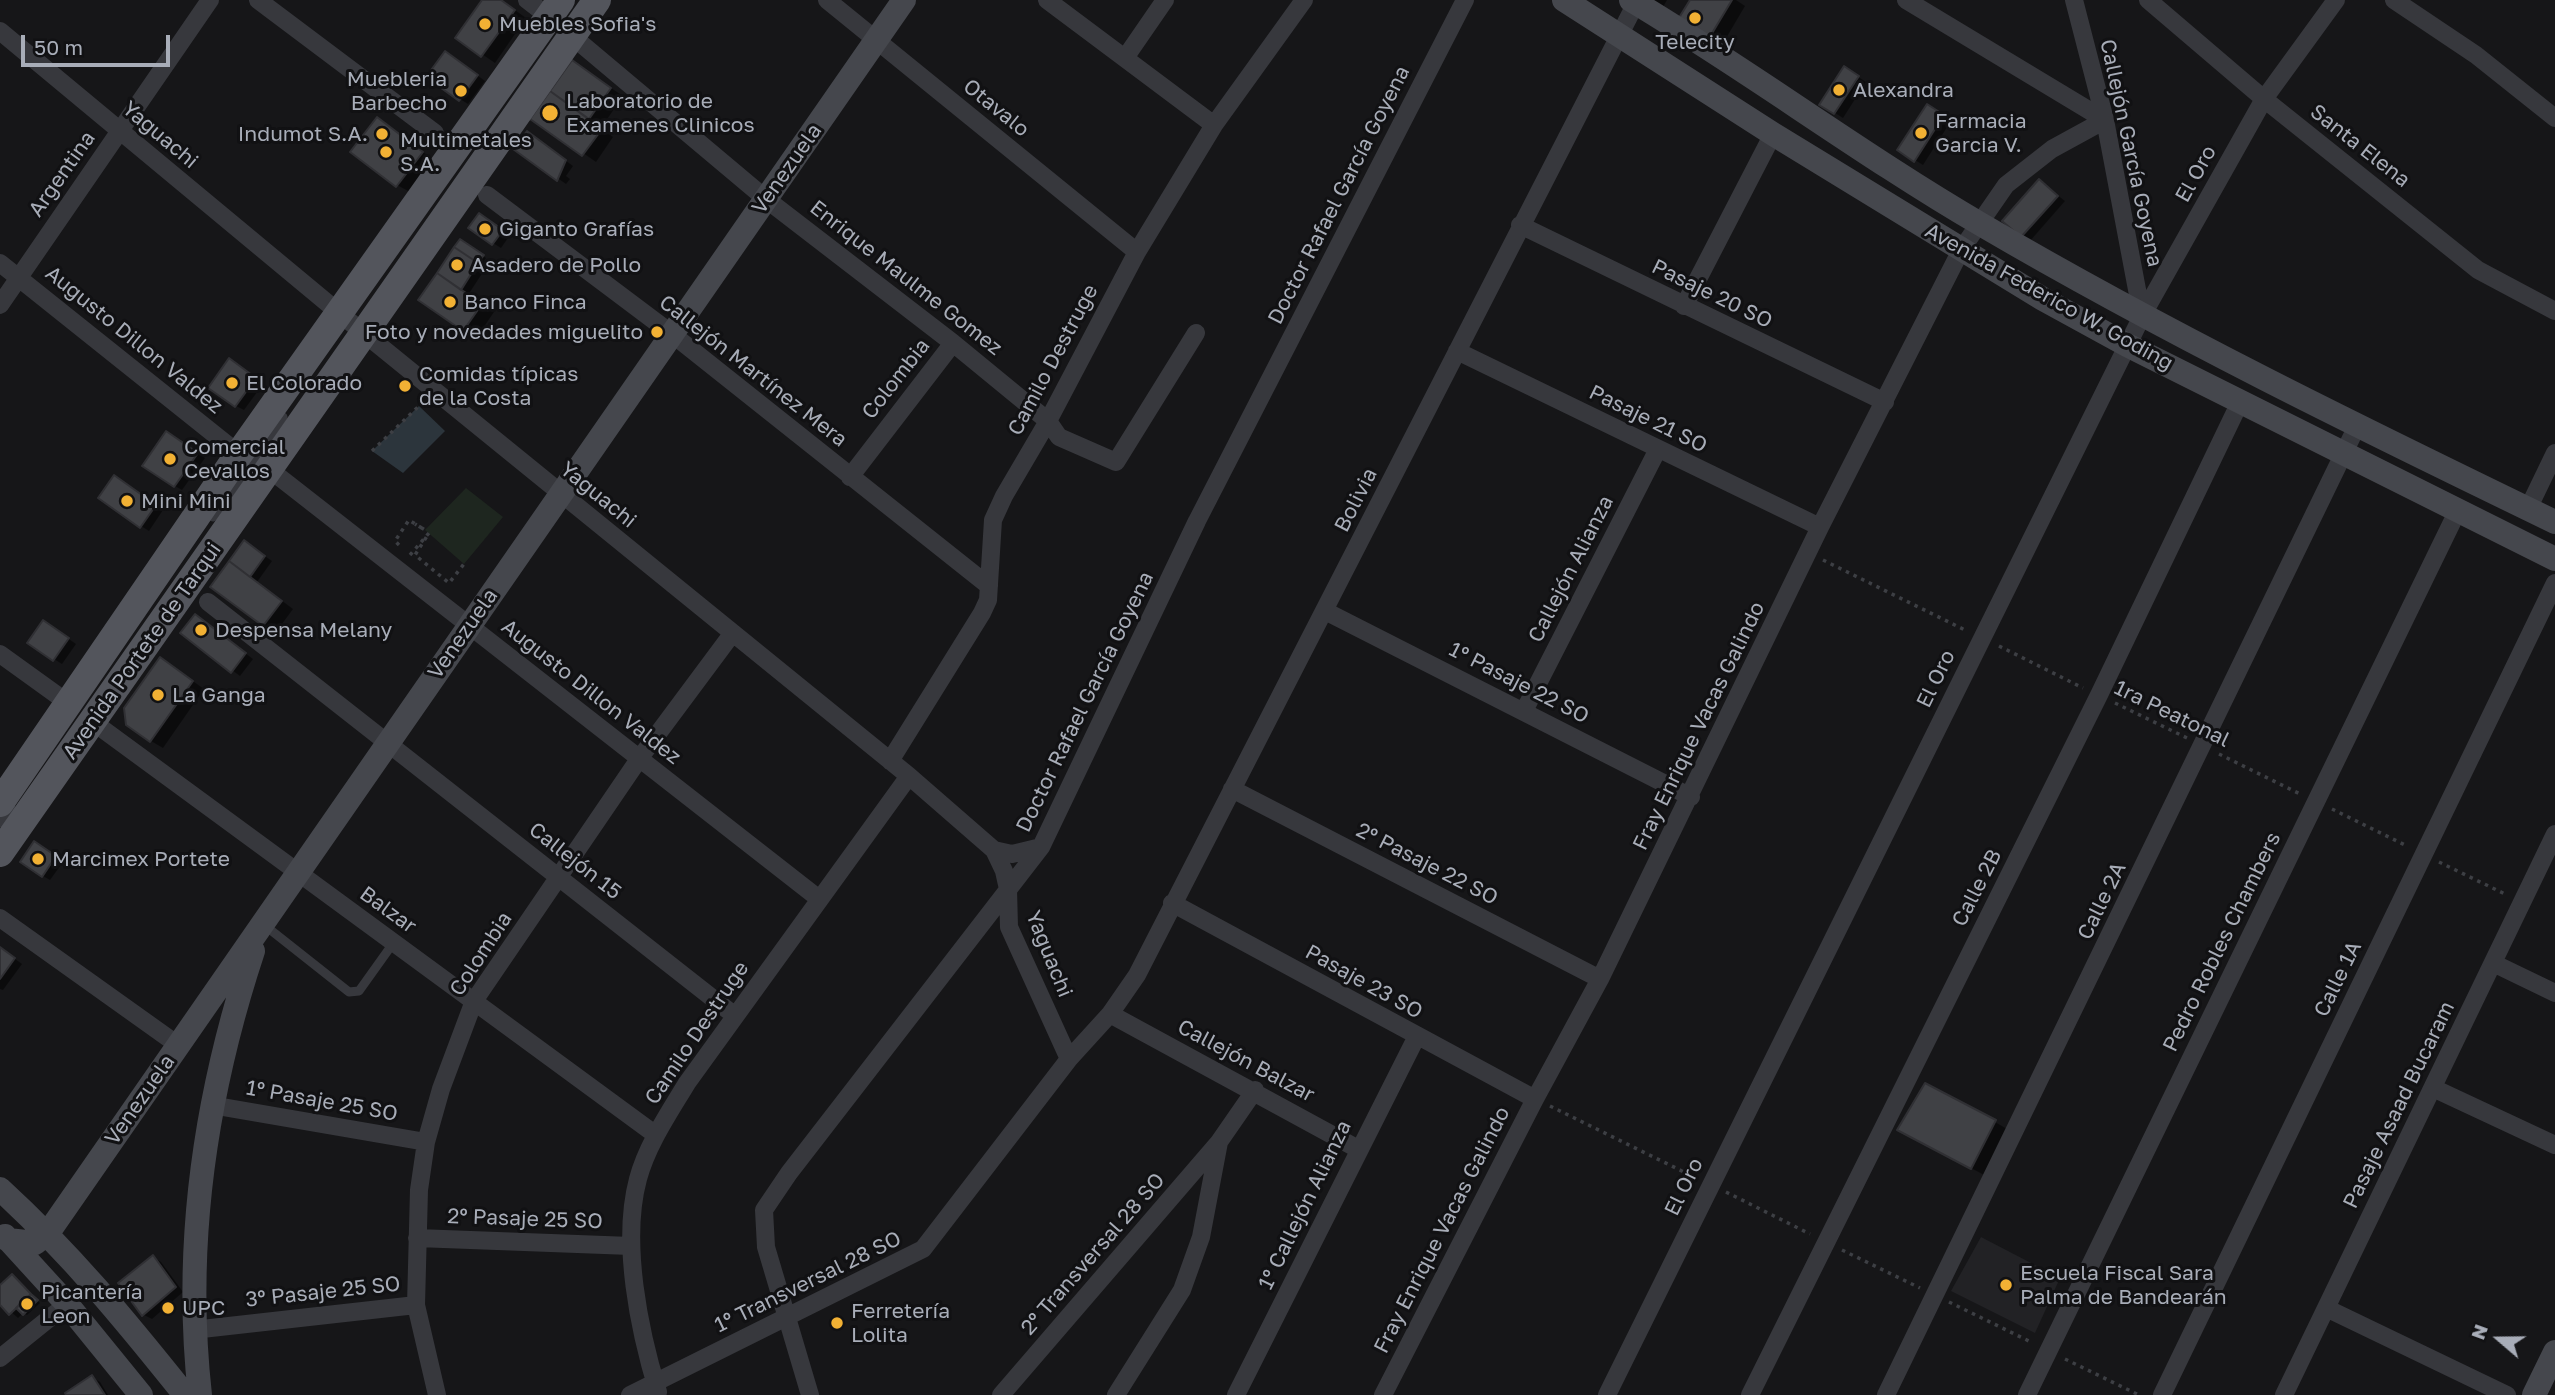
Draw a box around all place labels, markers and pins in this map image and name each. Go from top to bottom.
marker: Telecity [1687,10,1703,26]
place label: Muebles Sofia's [499,11,656,37]
marker: Muebles Sofia's [477,16,493,32]
place label: Telecity [1655,29,1735,55]
place label: Muebleria Barbecho [347,66,447,116]
place label: Alexandra [1853,77,1954,103]
marker: Alexandra [1831,82,1847,98]
marker: Muebleria Barbecho [453,83,469,99]
place label: Laboratorio de Examenes Clinicos [566,88,755,138]
marker: Laboratorio de Examenes Clinicos [540,103,560,123]
place label: Farmacia Garcia V. [1935,108,2027,158]
place label: Indumot S.A. [238,121,368,147]
marker: Farmacia Garcia V. [1913,125,1929,141]
marker: Indumot S.A. [374,126,390,142]
place label: Multimetales S.A. [400,127,532,177]
marker: Multimetales S.A. [378,144,394,160]
place label: Giganto Grafías [499,216,654,242]
marker: Giganto Grafías [477,221,493,237]
place label: Asadero de Pollo [471,252,641,278]
marker: Asadero de Pollo [449,257,465,273]
place label: Banco Finca [464,289,586,315]
marker: Banco Finca [442,294,458,310]
place label: Foto y novedades miguelito [365,319,643,345]
marker: Foto y novedades miguelito [649,324,665,340]
place label: Comidas típicas de la Costa [419,361,578,411]
place label: El Colorado [246,370,362,396]
marker: El Colorado [224,375,240,391]
marker: Comidas típicas de la Costa [397,378,413,394]
place label: Comercial Cevallos [184,434,285,484]
marker: Comercial Cevallos [162,451,178,467]
place label: Mini Mini [141,488,231,514]
marker: Mini Mini [119,493,135,509]
place label: Despensa Melany [215,617,392,643]
marker: Despensa Melany [193,622,209,638]
place label: La Ganga [172,682,266,708]
marker: La Ganga [150,687,166,703]
place label: Marcimex Portete [52,846,230,872]
marker: Marcimex Portete [30,851,46,867]
place label: Escuela Fiscal Sara Palma de Bandearán [2020,1260,2227,1310]
marker: Escuela Fiscal Sara Palma de Bandearán [1998,1277,2014,1293]
place label: Picantería Leon [41,1279,143,1329]
place label: UPC [182,1295,225,1321]
marker: Picantería Leon [19,1296,35,1312]
place label: Ferretería Lolita [851,1298,950,1348]
marker: UPC [160,1300,176,1316]
marker: Ferretería Lolita [829,1315,845,1331]

